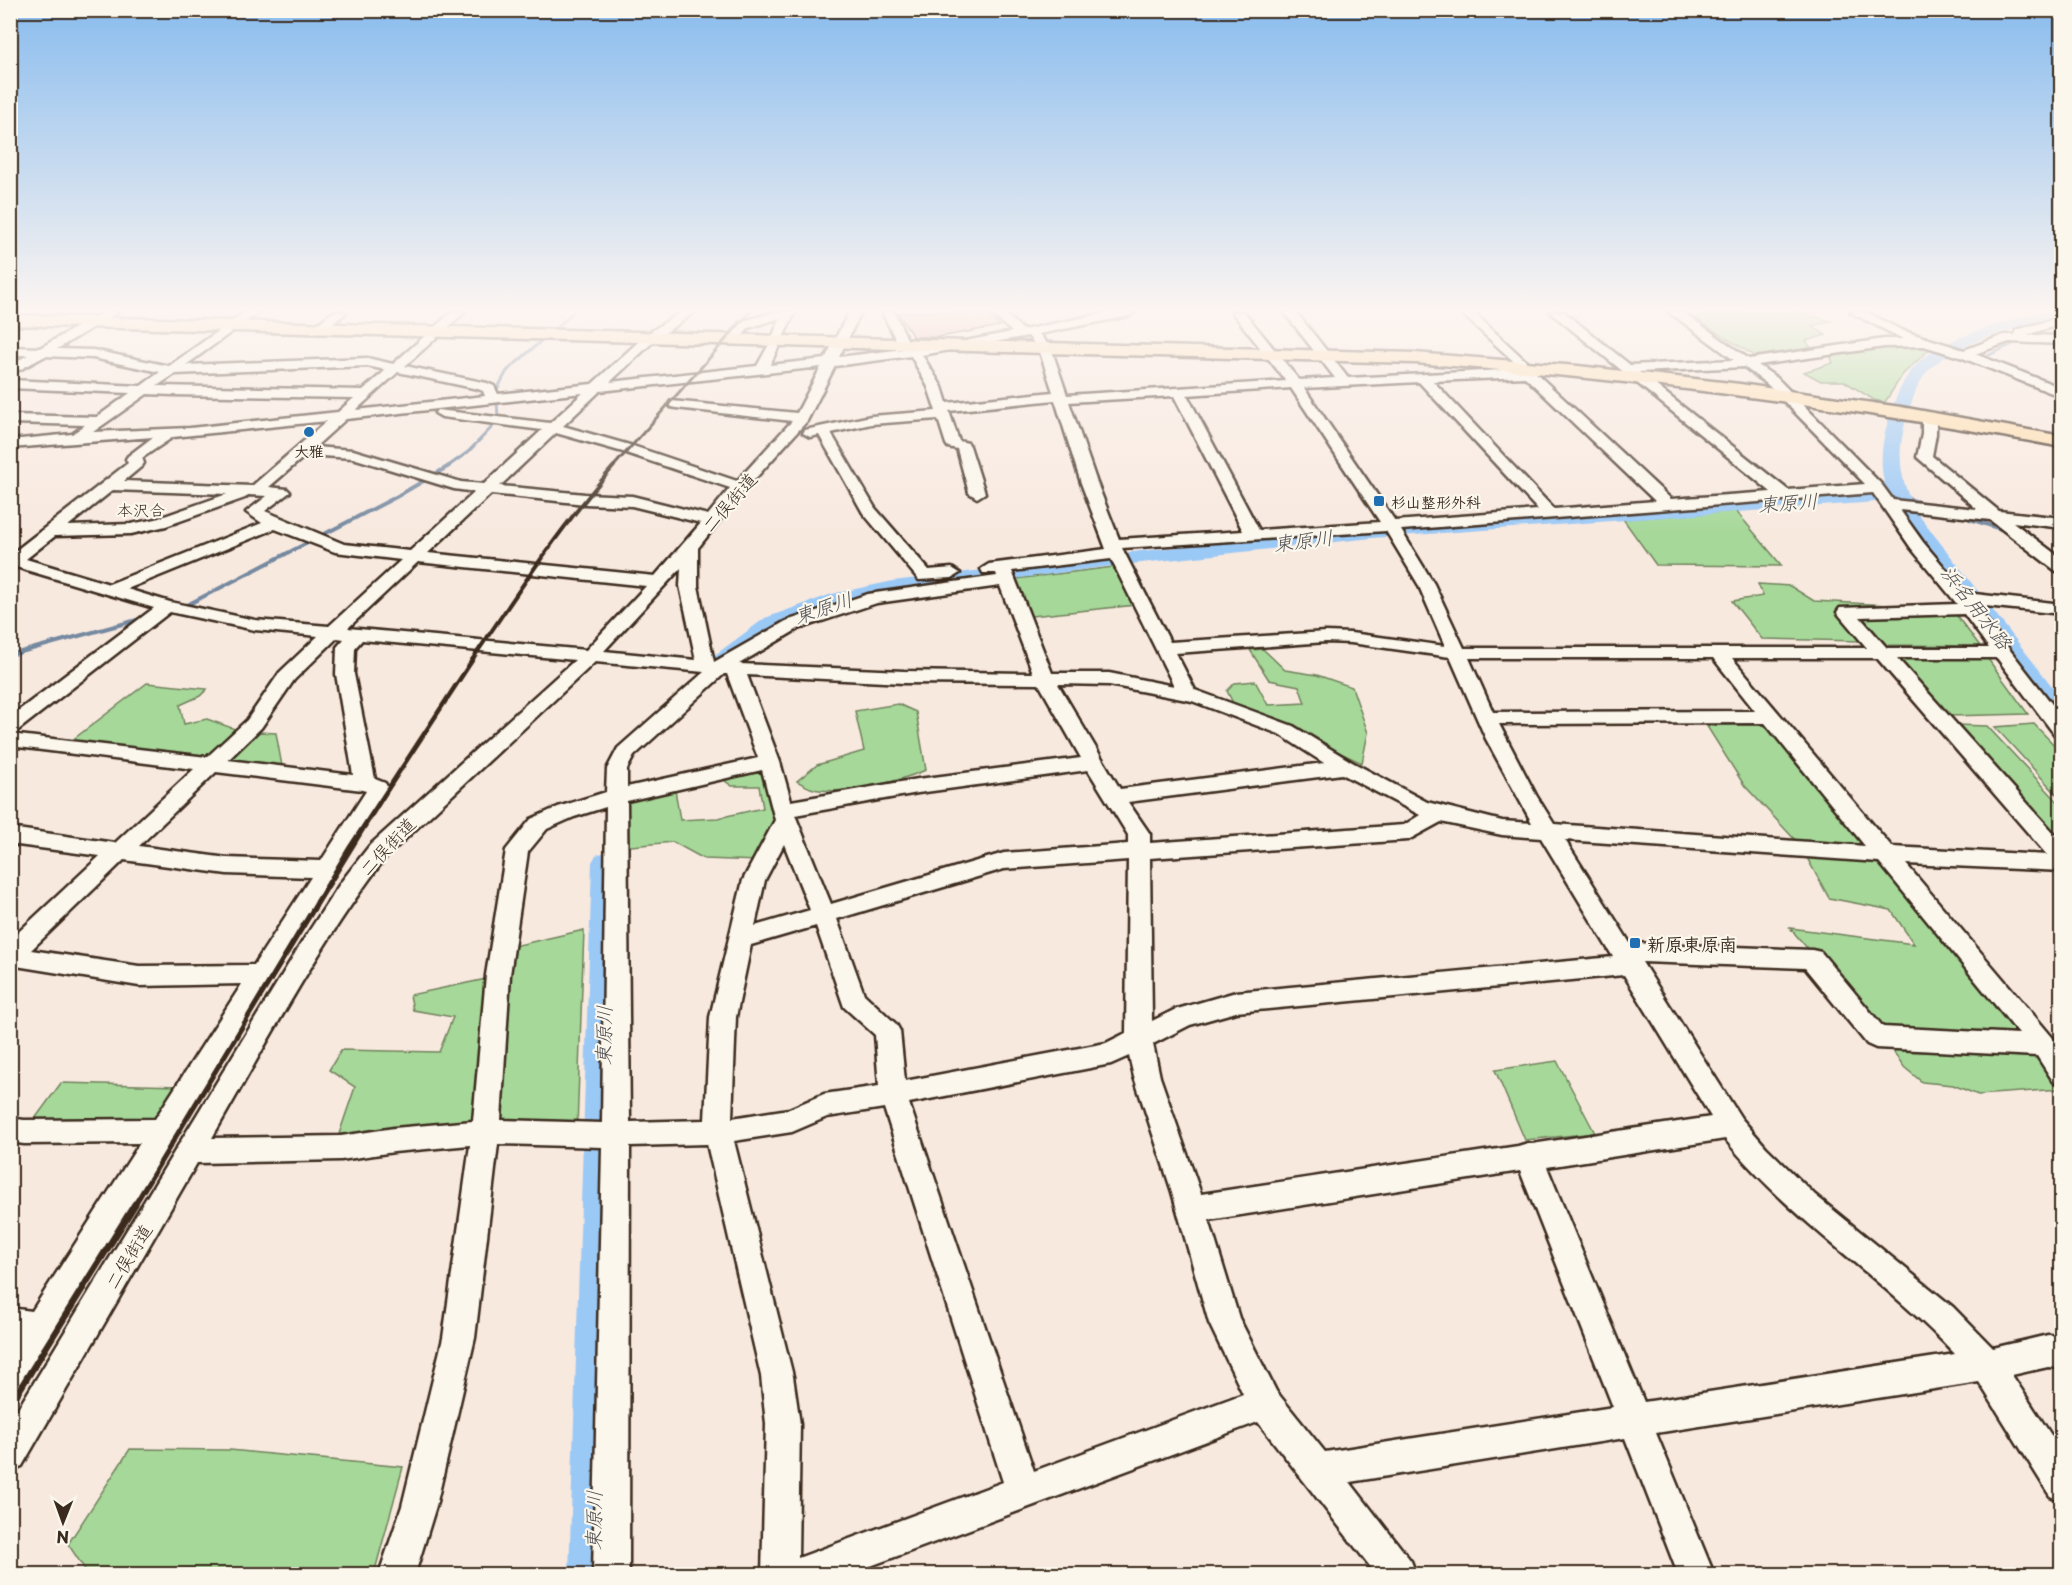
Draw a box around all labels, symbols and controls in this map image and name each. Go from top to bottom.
marker: 大雅 [302,425,316,439]
place label: 大雅 [294,439,324,462]
street label: 二俣街道 [695,466,763,538]
water label: 東原川 [1757,485,1819,519]
place label: 杉山整形外科 [1391,490,1481,513]
marker: 杉山整形外科 [1372,494,1386,508]
district label: 本沢合 [117,497,165,521]
water label: 東原川 [1271,521,1335,559]
water label: 浜名用水路 [1934,558,2020,656]
water label: 東原川 [790,583,856,631]
street label: 二俣街道 [353,810,421,882]
place label: 新原東原南 [1647,930,1737,957]
marker: 新原東原南 [1628,936,1642,950]
water label: 東原川 [587,1005,619,1065]
street label: 二俣街道 [98,1218,158,1294]
water label: 東原川 [577,1490,609,1550]
north arrow [33,1492,93,1552]
text: N [56,1526,69,1550]

